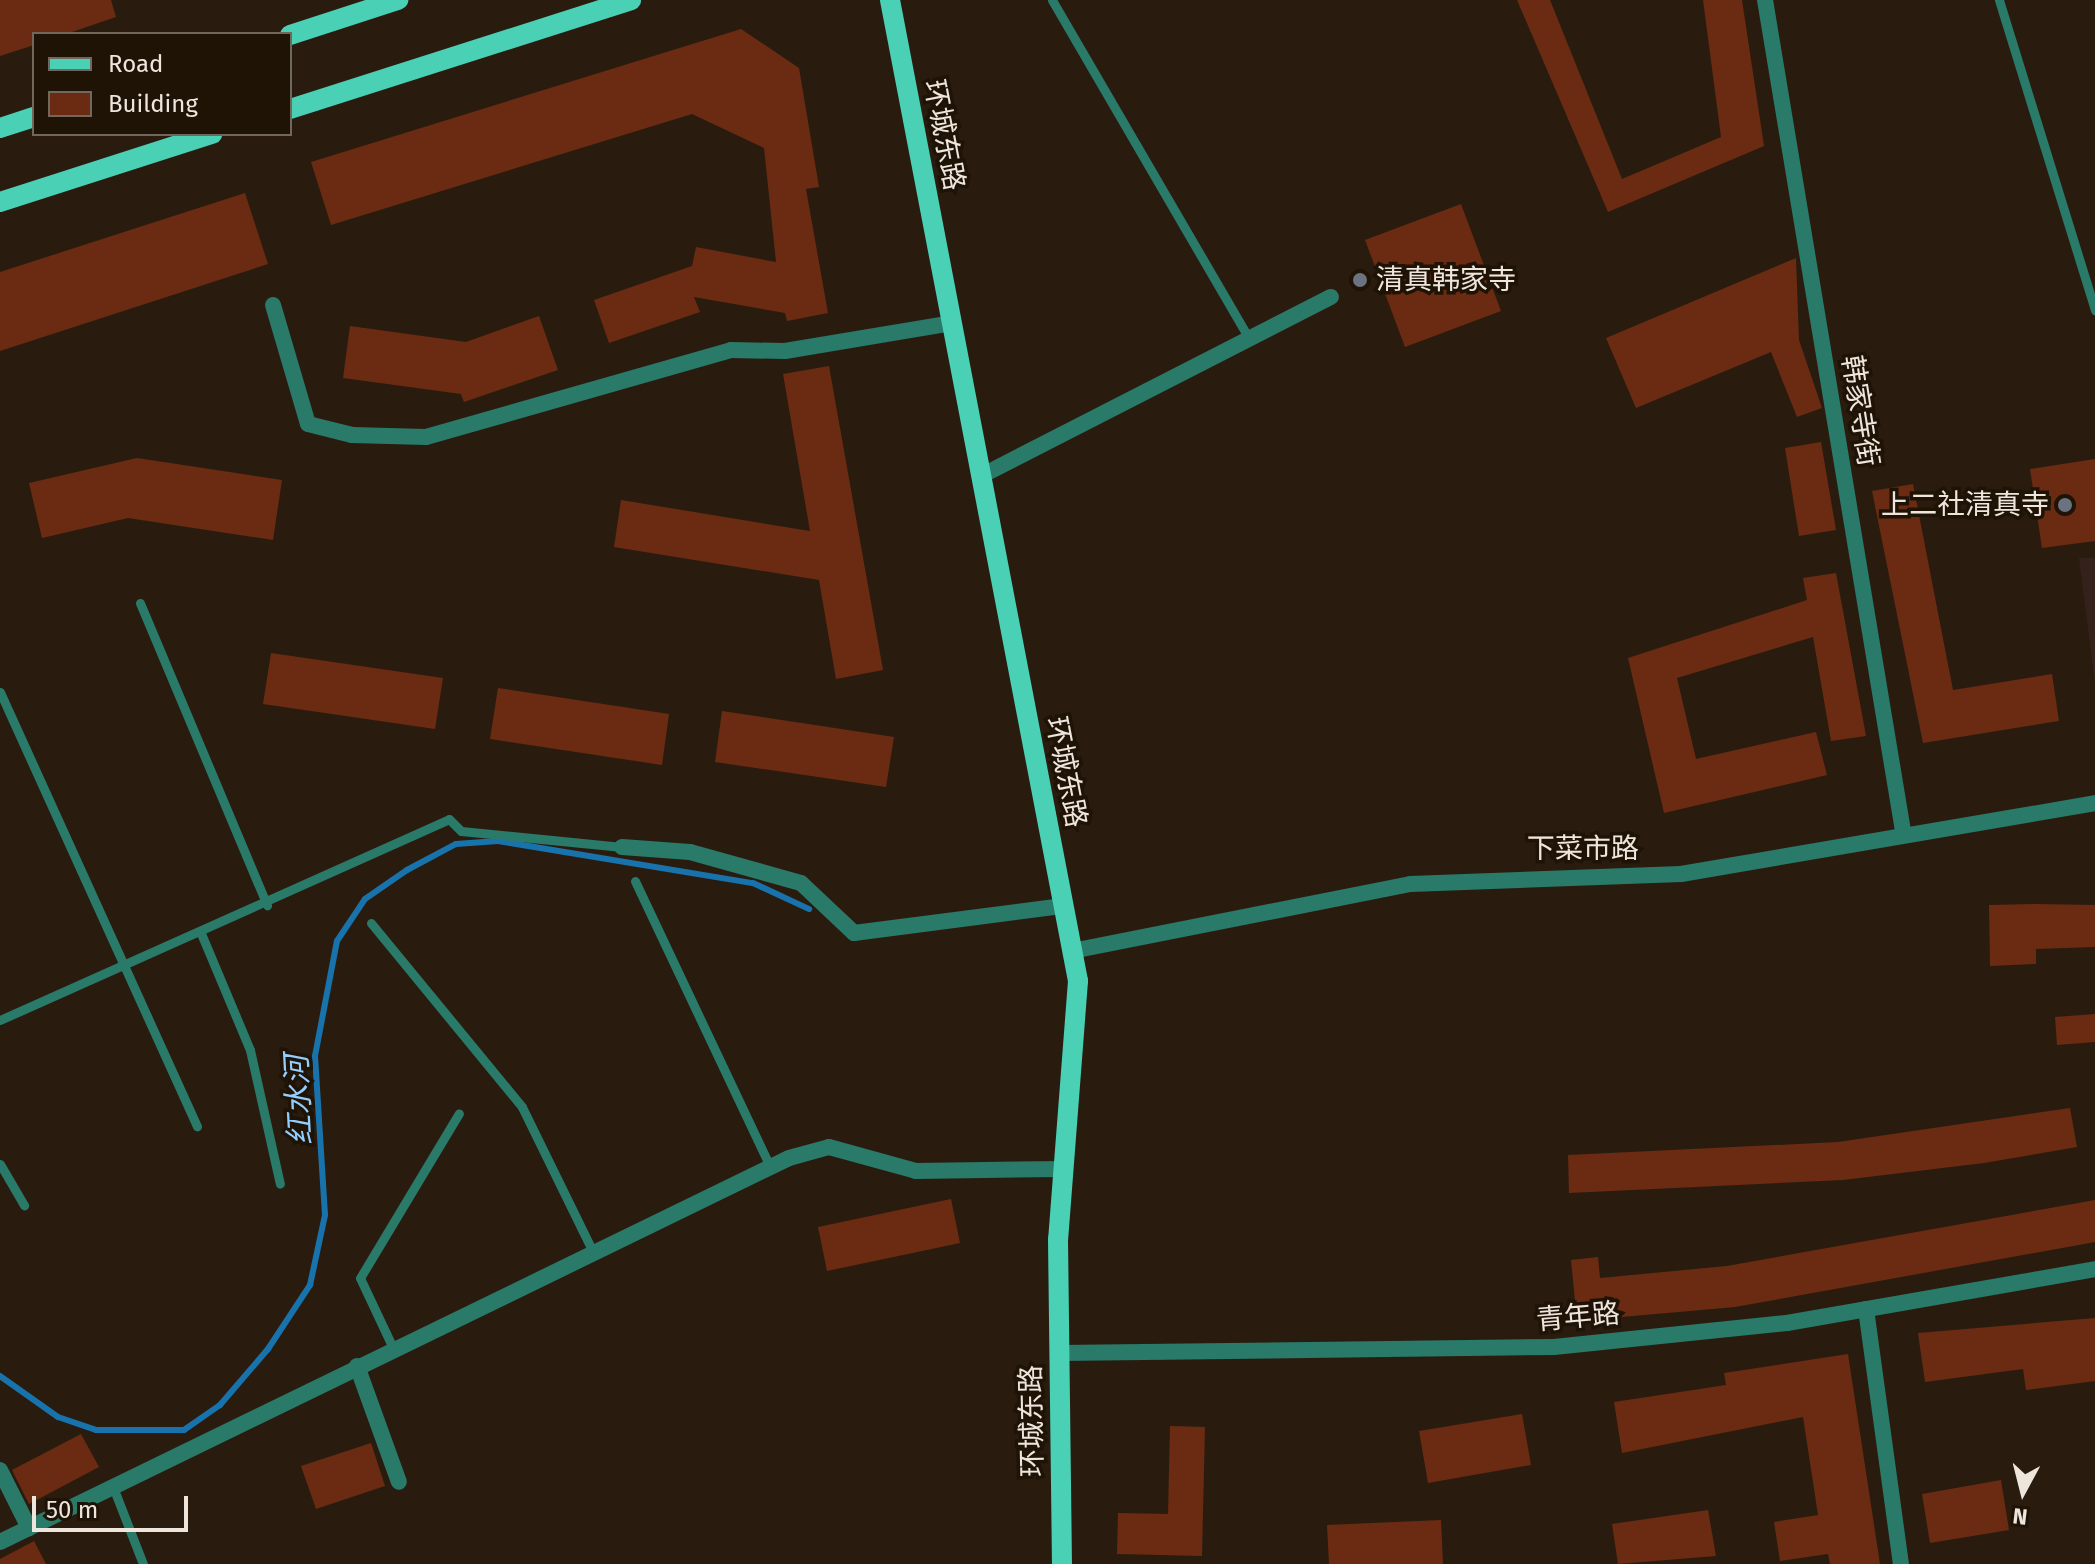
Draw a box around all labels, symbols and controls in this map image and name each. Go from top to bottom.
legend [32,32,292,136]
text: Road [108,50,163,78]
street label: 环城东路 [917,77,971,193]
text: Building [108,90,198,118]
place label: 清真韩家寺 [1376,263,1516,297]
marker: 清真韩家寺 [1351,271,1369,289]
street label: 韩家寺街 [1835,353,1885,469]
place label: 上二社清真寺 [1881,488,2049,522]
marker: 上二社清真寺 [2056,496,2074,514]
street label: 环城东路 [1039,714,1093,830]
street label: 下菜市路 [1527,832,1639,866]
water label: 红水河 [279,1054,319,1146]
street label: 青年路 [1535,1297,1621,1337]
street label: 环城东路 [1014,1365,1050,1477]
north arrow [1983,1452,2063,1532]
scale bar [36,1480,192,1530]
text: 50 m [46,1496,98,1524]
text: N [2011,1502,2029,1531]

